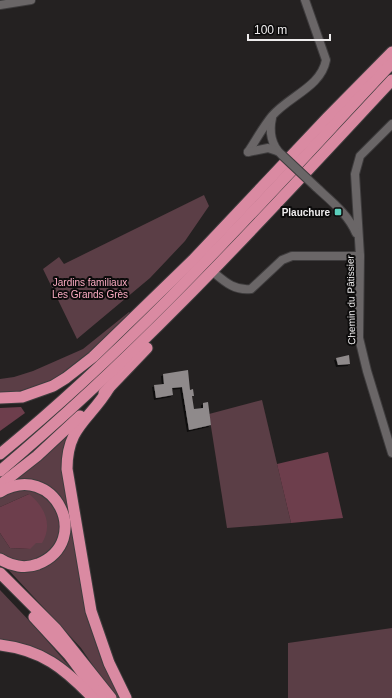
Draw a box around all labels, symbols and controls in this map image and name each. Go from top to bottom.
scale bar [248,16,330,42]
text: 100 m [254,23,287,37]
place label: Plauchure [282,207,330,218]
marker: Plauchure [333,207,343,217]
street label: Chemin du Pâtissier [345,255,357,345]
park label: Jardins familiaux Les Grands Grès [52,277,128,300]

